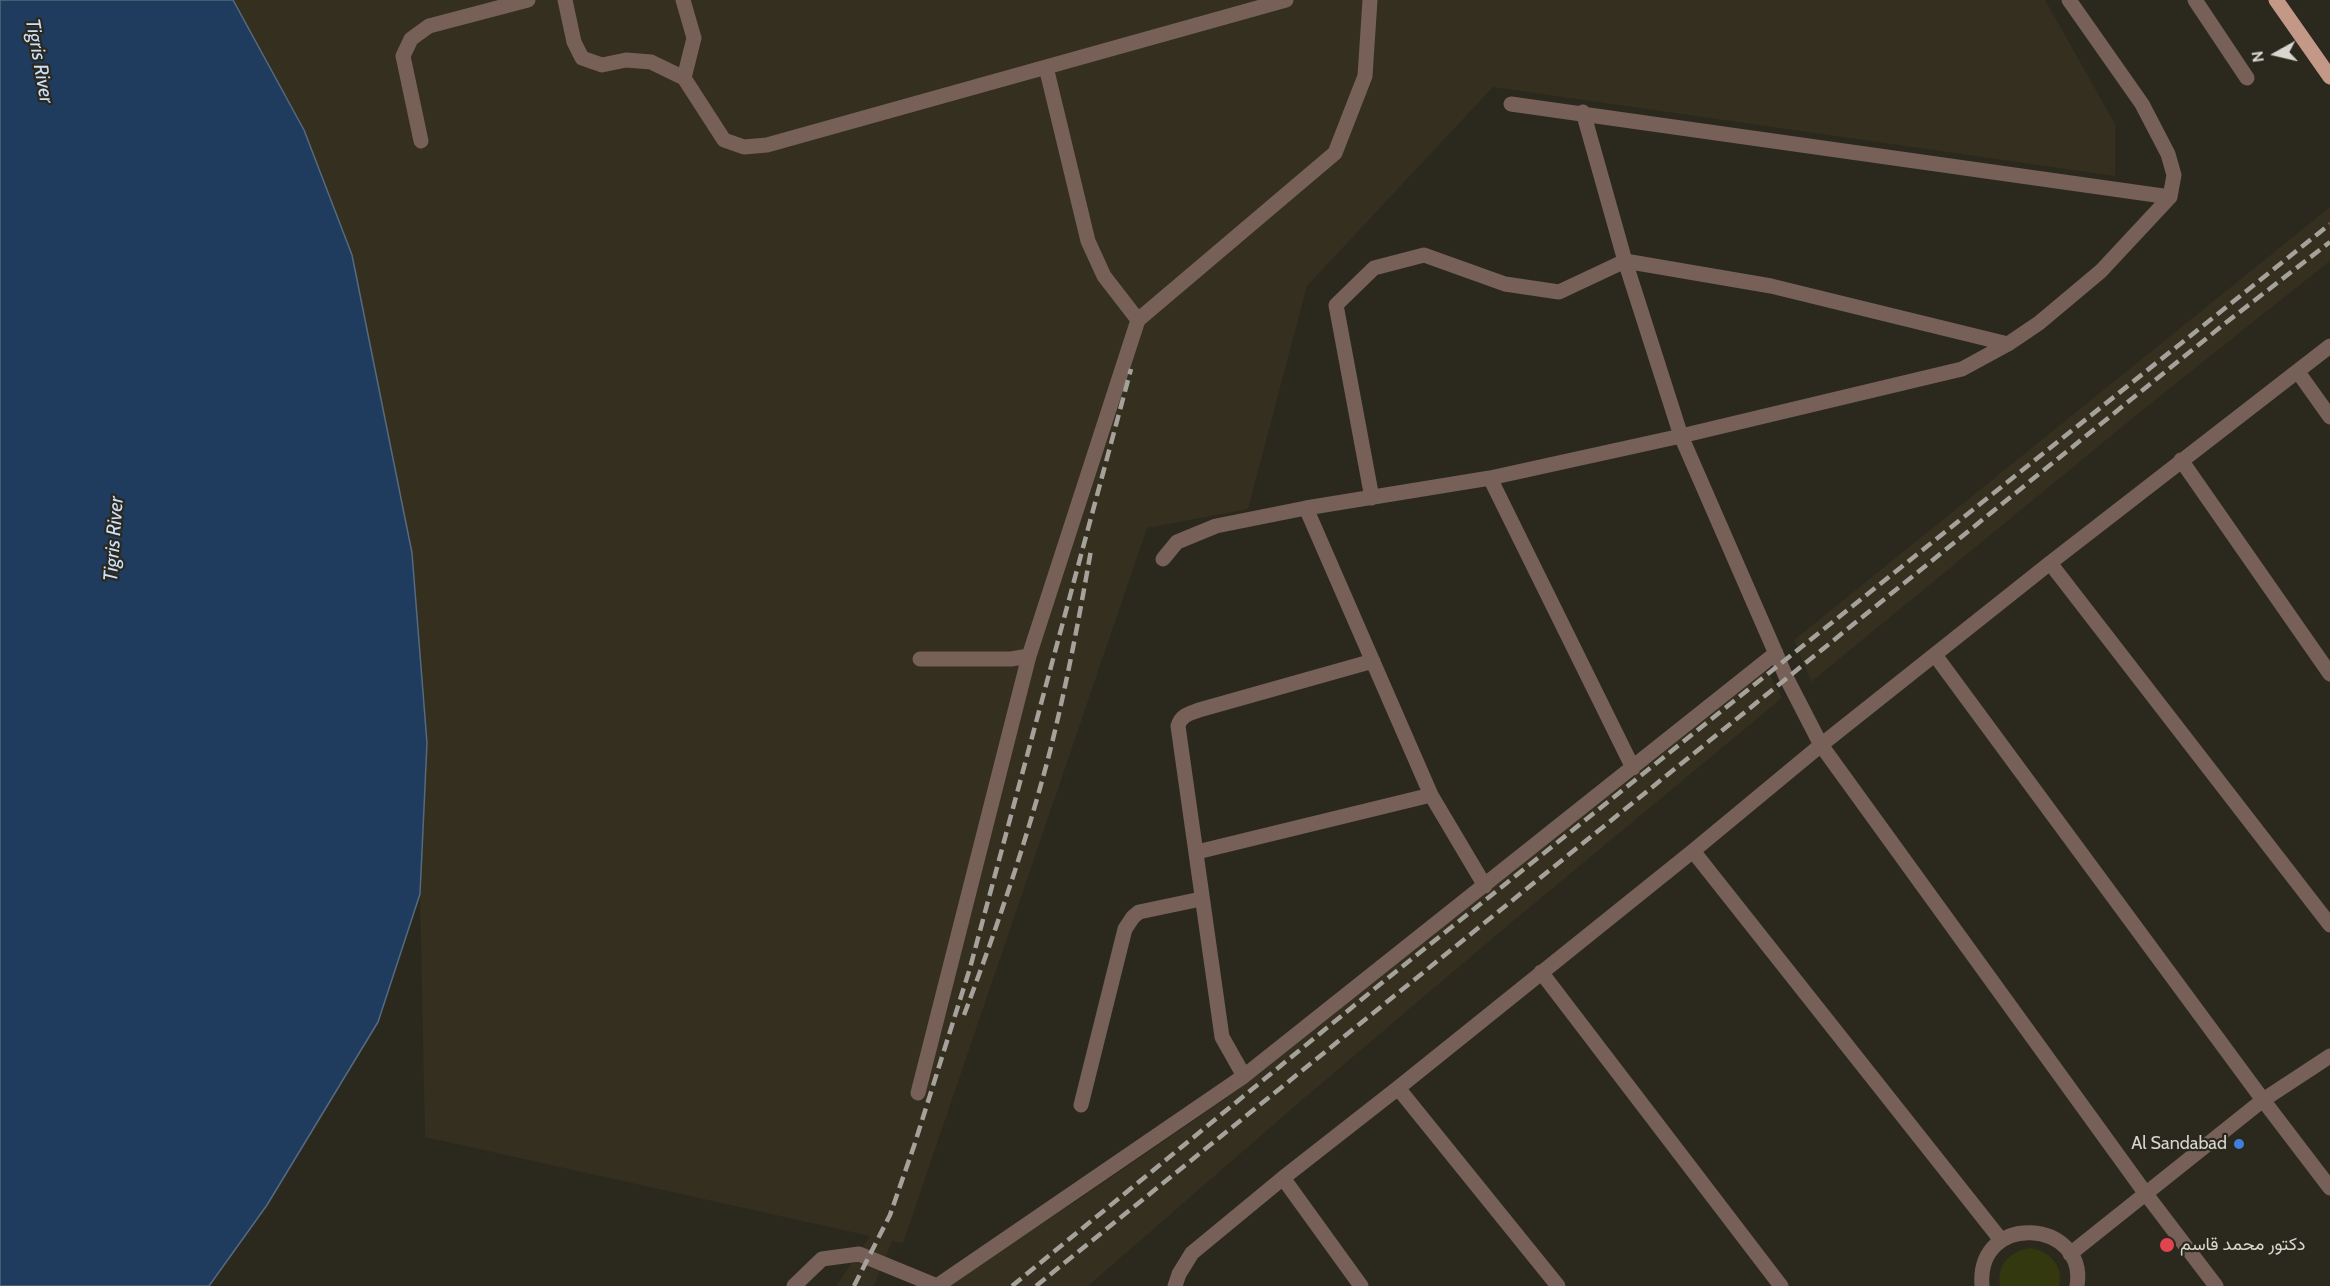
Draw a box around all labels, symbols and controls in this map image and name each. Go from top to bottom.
water label: Tigris River [20,17,58,105]
north arrow [2246,24,2306,84]
text: N [2247,50,2268,63]
water label: Tigris River [99,496,129,582]
place label: Al Sandabad [2131,1133,2227,1155]
marker: Al Sandabad [2232,1137,2246,1151]
place label: دكتور محمد قاسم [2180,1234,2305,1256]
marker: دكتور محمد قاسم [2158,1236,2176,1254]

